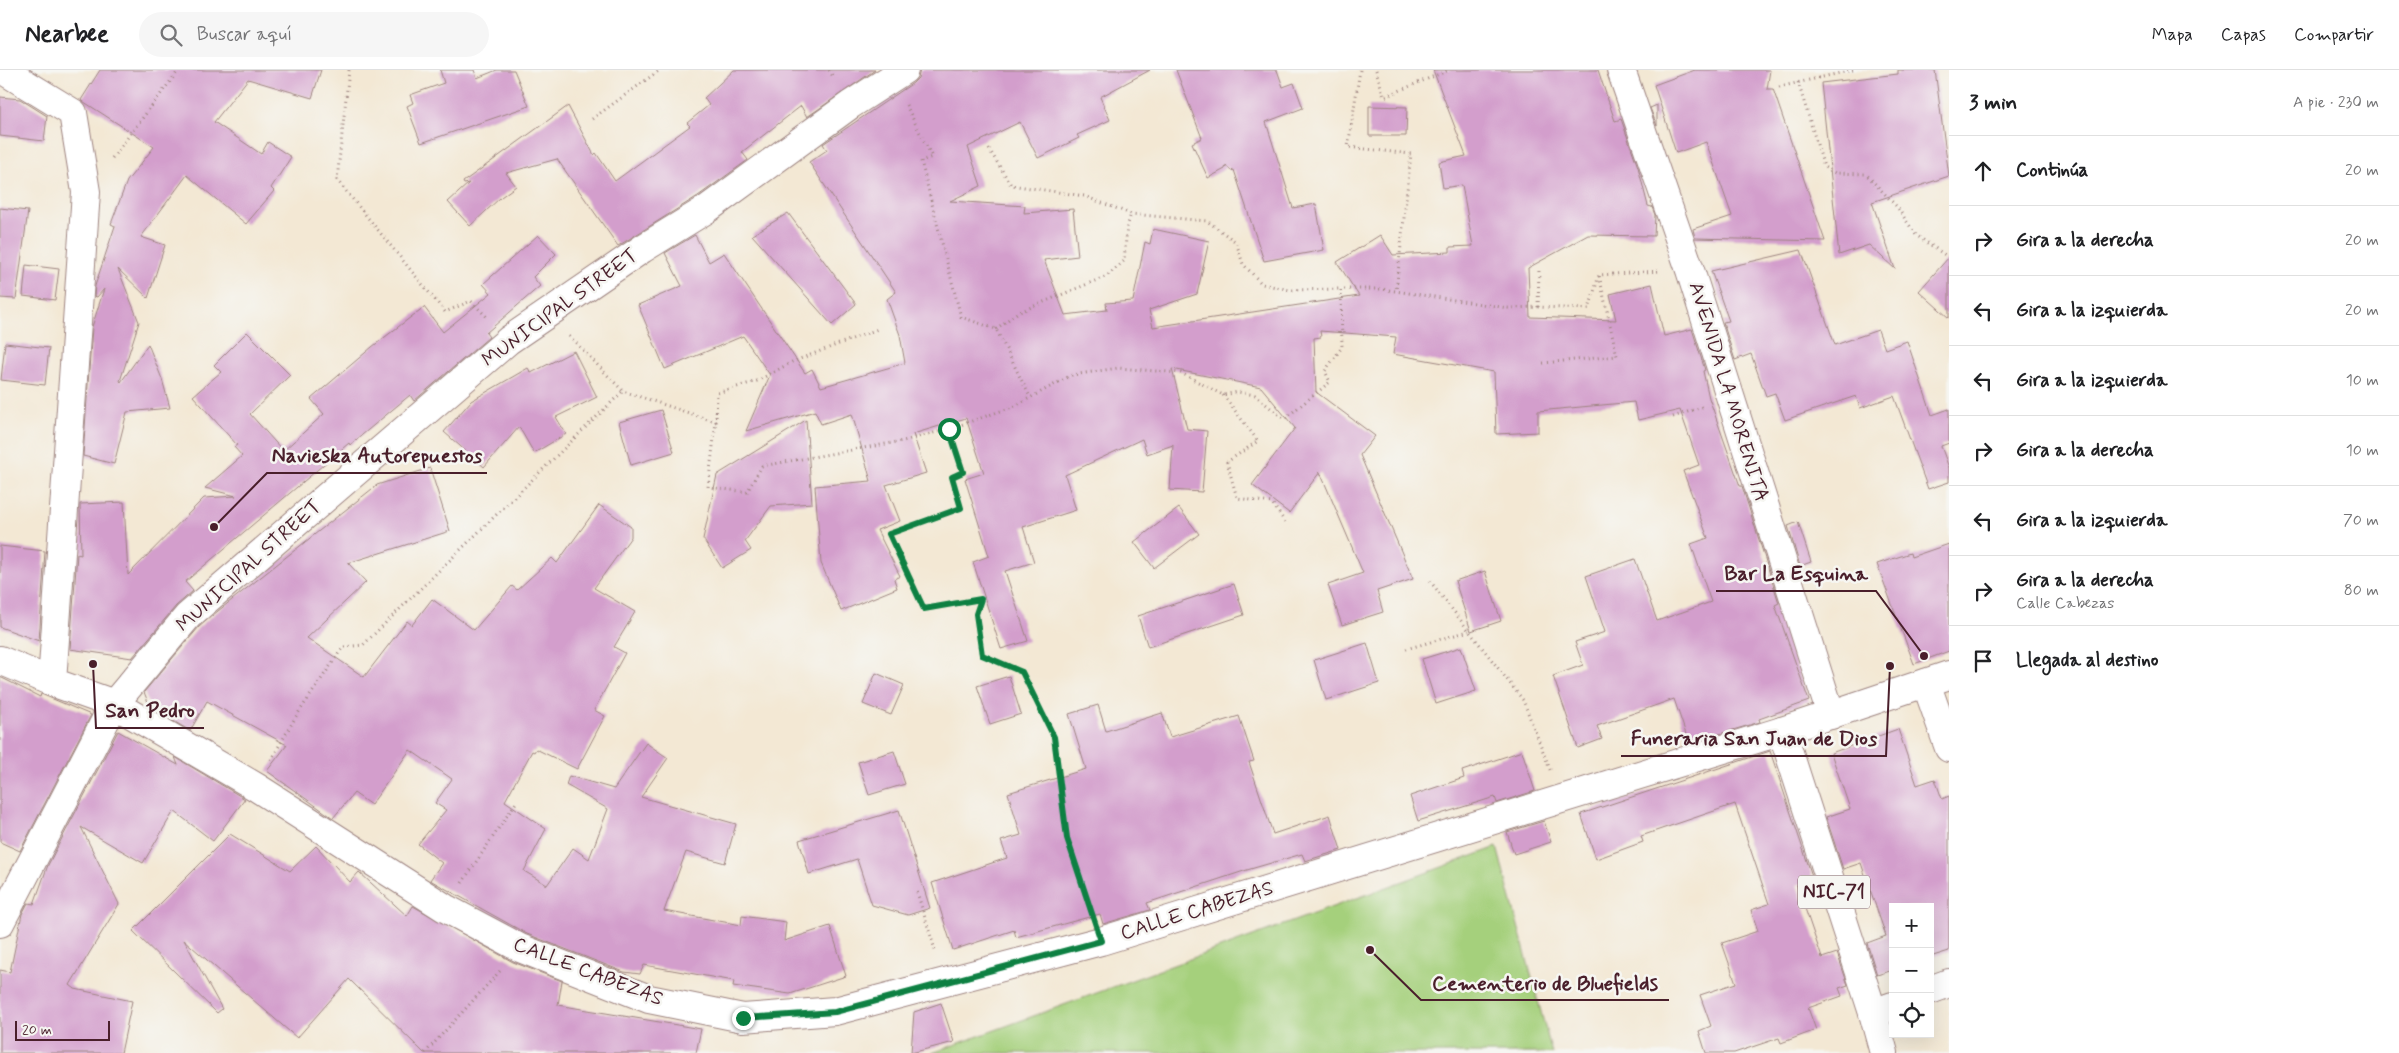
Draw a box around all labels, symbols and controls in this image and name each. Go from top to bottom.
search box [139,12,489,57]
text: Nearbee [25,19,109,50]
icon: search [157,21,185,49]
text: Buscar aquí [197,22,292,47]
text: Mapa [2152,23,2193,47]
text: Capas [2221,23,2266,47]
text: Compartir [2294,23,2374,47]
text: 3 min [1969,89,2017,117]
text: A pie · 230 m [2293,92,2379,113]
icon: ahead [1969,157,1997,185]
text: Continúa [2016,158,2088,183]
text: 20 m [2345,160,2379,181]
icon: right [1969,227,1997,255]
text: Gira a la derecha [2016,228,2154,253]
text: 20 m [2345,230,2379,251]
street label: MUNICIPAL STREET [477,242,643,374]
street label: AVENIDA LA MORENITA [1682,279,1774,505]
icon: left [1969,297,1997,325]
text: Gira a la izquierda [2016,298,2167,323]
text: 20 m [2345,300,2379,321]
icon: left [1969,367,1997,395]
text: Gira a la izquierda [2016,368,2167,393]
text: 10 m [2346,370,2379,391]
route start [938,418,961,441]
callout: Navieska Autorepuestos [267,437,487,473]
icon: right [1969,437,1997,465]
text: Gira a la derecha [2016,438,2154,463]
text: 10 m [2346,440,2379,461]
text: Navieska Autorepuestos [272,442,483,470]
street label: MUNICIPAL STREET [171,493,327,639]
icon: left [1969,507,1997,535]
text: Gira a la izquierda [2016,508,2167,533]
text: 70 m [2343,510,2379,531]
callout: Bar La Esquina [1716,555,1876,591]
text: Bar La Esquina [1724,560,1869,588]
text: Gira a la derecha [2016,568,2154,593]
icon: right [1969,577,1997,605]
text: 80 m [2344,580,2379,601]
text: Calle Cabezas [2016,593,2114,614]
icon: arrive [1969,647,1997,675]
text: Llegada al destino [2016,648,2158,673]
callout: San Pedro [96,692,204,728]
text: San Pedro [105,697,195,725]
callout: Funeraria San Juan de Dios [1621,720,1886,756]
text: Funeraria San Juan de Dios [1631,725,1878,753]
street label: CALLE CABEZAS [1117,875,1277,947]
road number: NIC-71 [1798,876,1870,909]
map controls [1889,903,1934,1038]
button: + [1889,903,1934,948]
street label: CALLE CABEZAS [509,931,667,1013]
button: − [1889,948,1934,993]
callout: Cementerio de Bluefields [1421,964,1669,1000]
text: Cementerio de Bluefields [1432,970,1659,998]
button: locate [1889,993,1934,1038]
route end [732,1007,755,1030]
scale bar [15,1018,110,1041]
text: 20 m [22,1021,52,1039]

